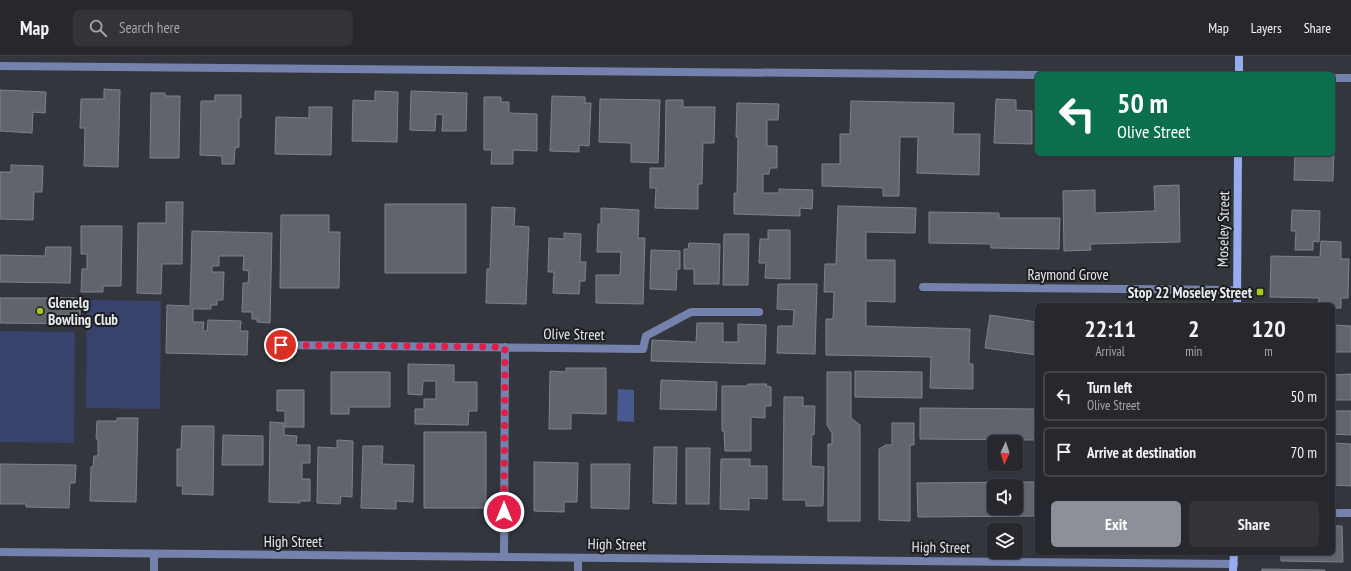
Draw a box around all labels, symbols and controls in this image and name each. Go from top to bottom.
search box [73,10,353,46]
text: Map [20,16,49,40]
icon: search [87,17,109,39]
text: Search here [119,18,180,37]
text: Map [1208,19,1229,37]
text: Layers [1251,19,1282,37]
text: Share [1304,19,1331,37]
text: 50 m [1117,84,1168,121]
icon: left [1051,88,1103,140]
text: Olive Street [1117,120,1190,143]
street label: Moseley Street [1213,191,1233,267]
street label: Raymond Grove [1027,265,1109,284]
place label: Stop 22 Moseley Street [1128,283,1253,302]
marker: Stop 22 Moseley Street [1255,287,1265,297]
place label: Glenelg Bowling Club [48,293,118,329]
marker: Glenelg Bowling Club [35,306,45,316]
text: 22:11 [1084,313,1136,344]
text: 2 [1188,313,1199,344]
text: 120 [1251,313,1286,344]
street label: Olive Street [543,324,605,344]
pin [264,328,298,362]
icon: arrive [270,334,292,356]
text: Arrival [1095,343,1125,360]
text: min [1185,343,1202,360]
text: m [1264,343,1273,360]
text: Turn left [1087,378,1132,397]
icon: left [1053,385,1075,407]
text: 50 m [1291,387,1317,406]
text: Olive Street [1087,397,1140,414]
north arrow [987,435,1023,471]
map controls [987,435,1023,559]
icon: arrive [1053,441,1075,463]
text: Arrive at destination [1087,443,1196,462]
text: 70 m [1291,443,1317,462]
button: sound [987,479,1023,515]
position arrow [483,491,525,533]
button: Exit [1051,501,1181,547]
button: Share [1189,501,1319,547]
button: layers [987,523,1023,559]
street label: High Street [264,532,322,551]
street label: High Street [588,534,646,554]
street label: High Street [912,537,970,557]

